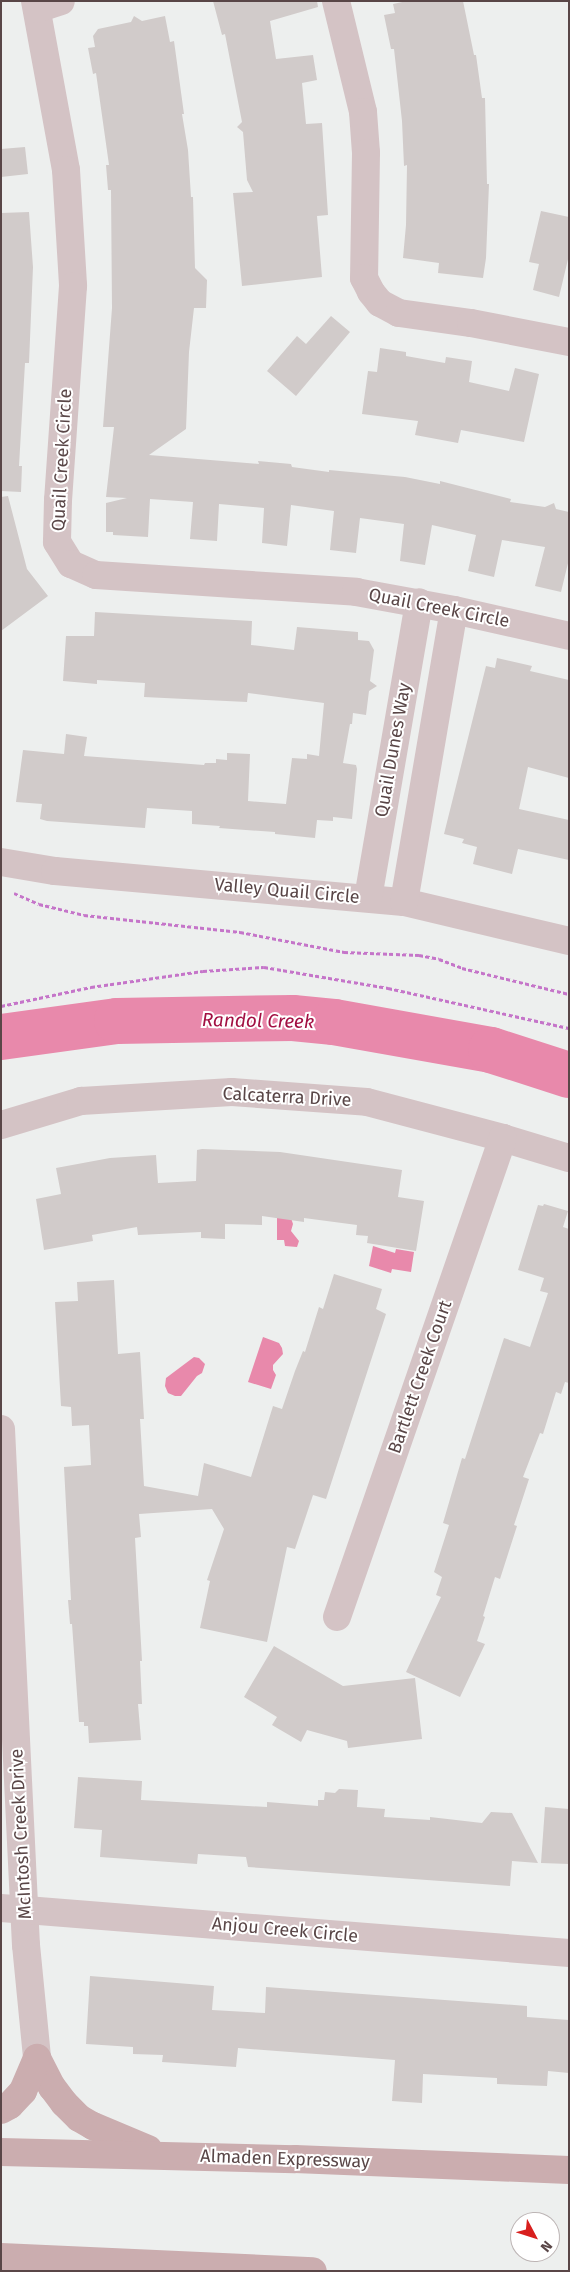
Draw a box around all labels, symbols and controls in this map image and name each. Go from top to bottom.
street label: Quail Creek Circle [47,388,77,532]
street label: Quail Creek Circle [367,584,511,632]
street label: Quail Dunes Way [371,681,415,819]
street label: Valley Quail Circle [213,874,361,908]
water label: Randol Creek [202,1009,314,1033]
street label: Calcaterra Drive [222,1083,352,1111]
street label: Bartlett Creek Court [384,1297,456,1457]
street label: McIntosh Creek Drive [6,1748,36,1920]
street label: Anjou Creek Circle [211,1913,359,1947]
street label: Almaden Expressway [200,2145,370,2173]
north arrow [510,2212,560,2262]
text: N [537,2237,556,2255]

